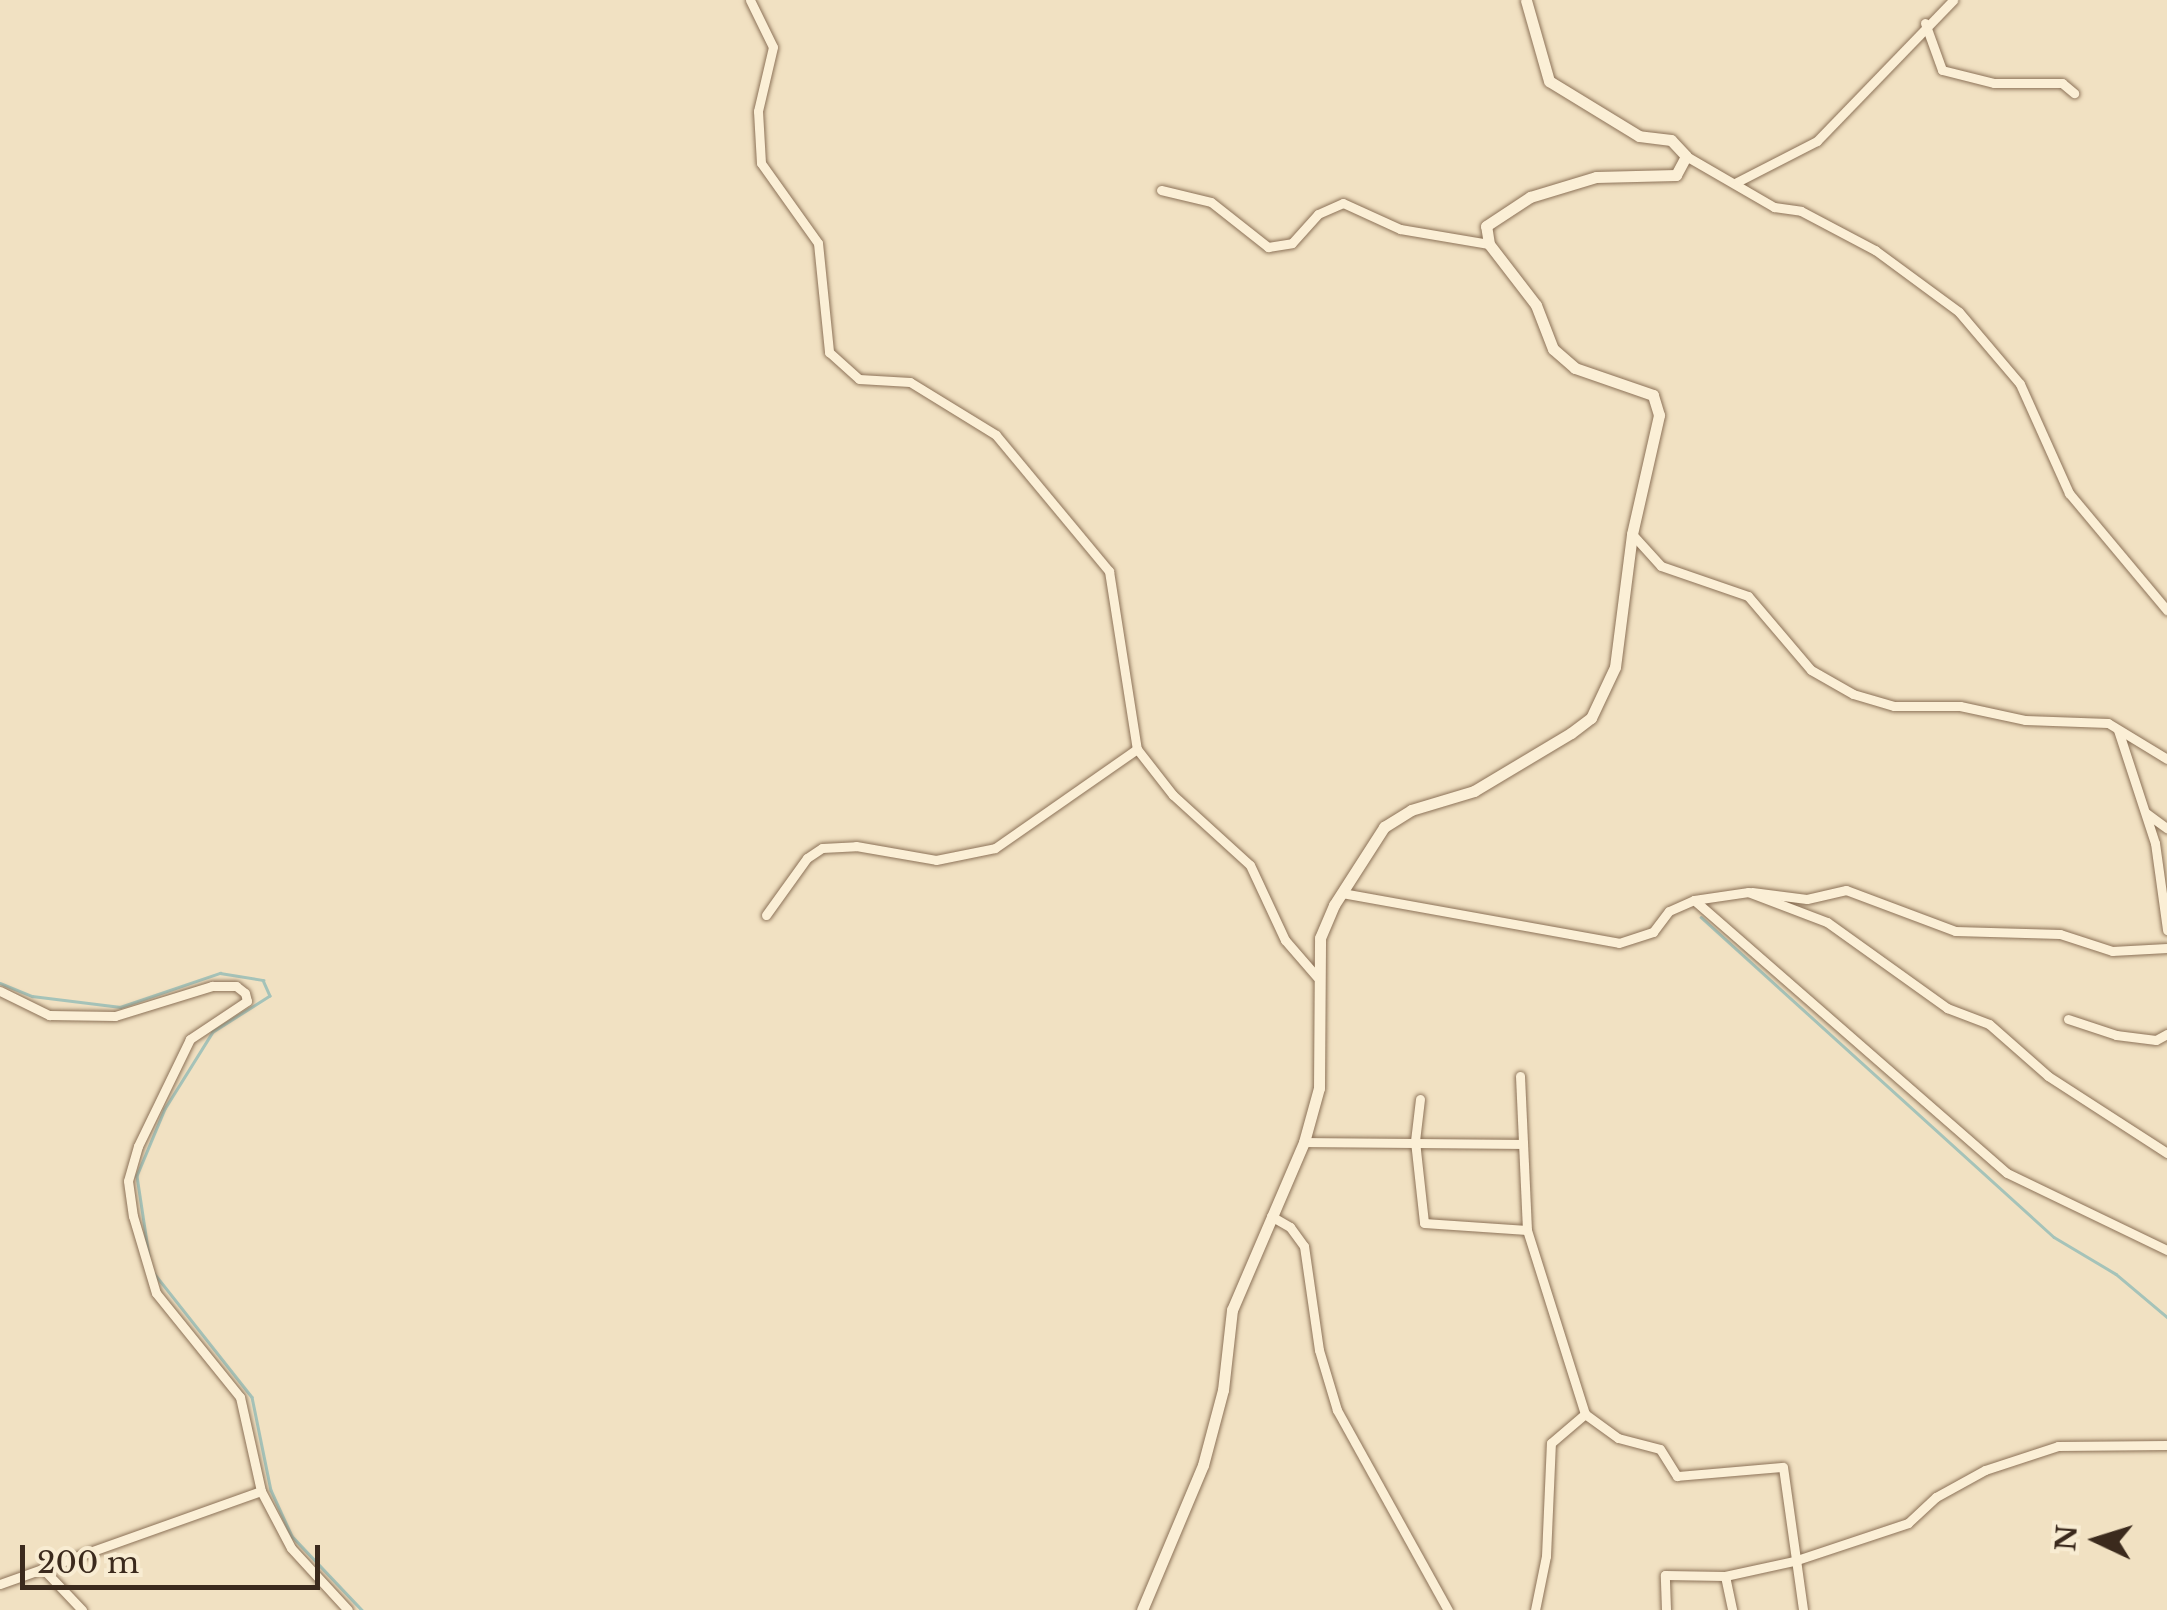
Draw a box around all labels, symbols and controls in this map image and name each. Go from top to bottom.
north arrow [2047,1490,2147,1590]
text: N [2048,1524,2085,1552]
scale bar [25,1525,325,1587]
text: 200 m [37,1544,139,1581]

